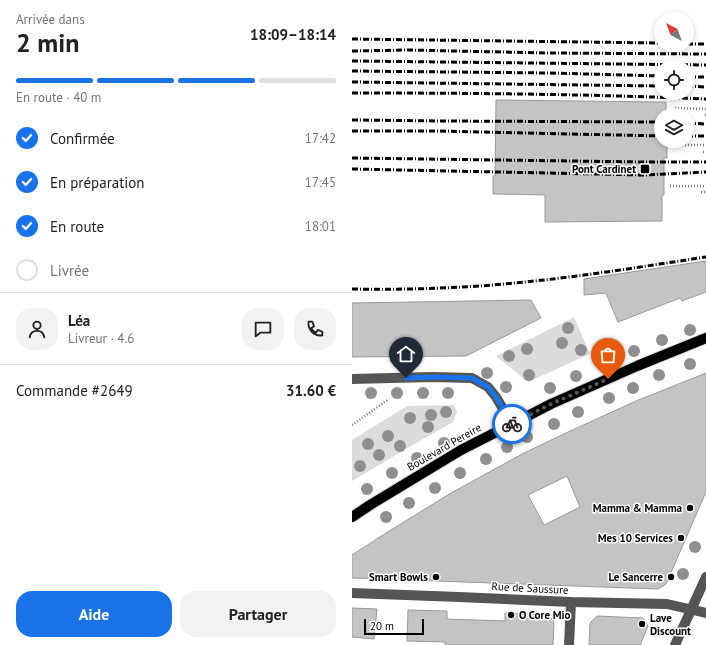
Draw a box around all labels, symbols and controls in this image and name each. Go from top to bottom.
text: Arrivée dans [16,11,85,28]
north arrow [654,12,694,52]
map controls [654,12,694,148]
text: 18:09–18:14 [250,25,336,44]
text: 2 min [16,26,79,59]
button: locate [654,60,694,100]
text: En route · 40 m [16,89,101,106]
button: layers [654,108,694,148]
icon: check [16,127,38,149]
text: Confirmée [50,129,115,148]
text: 17:42 [305,130,336,147]
place label: Pont Cardinet [572,162,636,176]
marker: Pont Cardinet [639,163,651,175]
icon: check [16,171,38,193]
text: En préparation [50,173,145,192]
text: 17:45 [305,174,336,191]
icon: check [16,215,38,237]
text: En route [50,217,104,236]
text: 18:01 [305,218,336,235]
text: Livrée [50,261,89,280]
button: person [16,308,58,350]
button: chat [242,308,284,350]
button: phone [294,308,336,350]
text: Léa [68,311,90,330]
text: Livreur · 4.6 [68,330,134,347]
pin [389,337,423,378]
pin [591,338,625,379]
icon: home [395,343,417,365]
icon: bag [597,344,619,366]
text: Commande #2649 [16,381,133,400]
text: 31.60 € [286,381,336,400]
courier [492,404,532,444]
icon: bike [501,413,523,435]
street label: Boulevard Pereire [405,420,484,474]
place label: Mamma & Mamma [593,501,682,515]
marker: Mamma & Mamma [685,503,695,513]
place label: Mes 10 Services [598,531,673,545]
marker: Mes 10 Services [676,533,686,543]
place label: Smart Bowls [369,570,428,584]
place label: Le Sancerre [609,570,663,584]
marker: Smart Bowls [431,572,441,582]
marker: Le Sancerre [666,572,676,582]
street label: Rue de Saussure [491,579,569,597]
button: Aide [16,591,172,637]
button: Partager [180,591,336,637]
place label: O Core Mio [519,608,571,622]
marker: O Core Mio [506,610,516,620]
place label: Lave Discount [650,611,691,638]
scale bar [364,617,424,636]
text: 20 m [370,619,394,633]
marker: Lave Discount [637,619,647,629]

